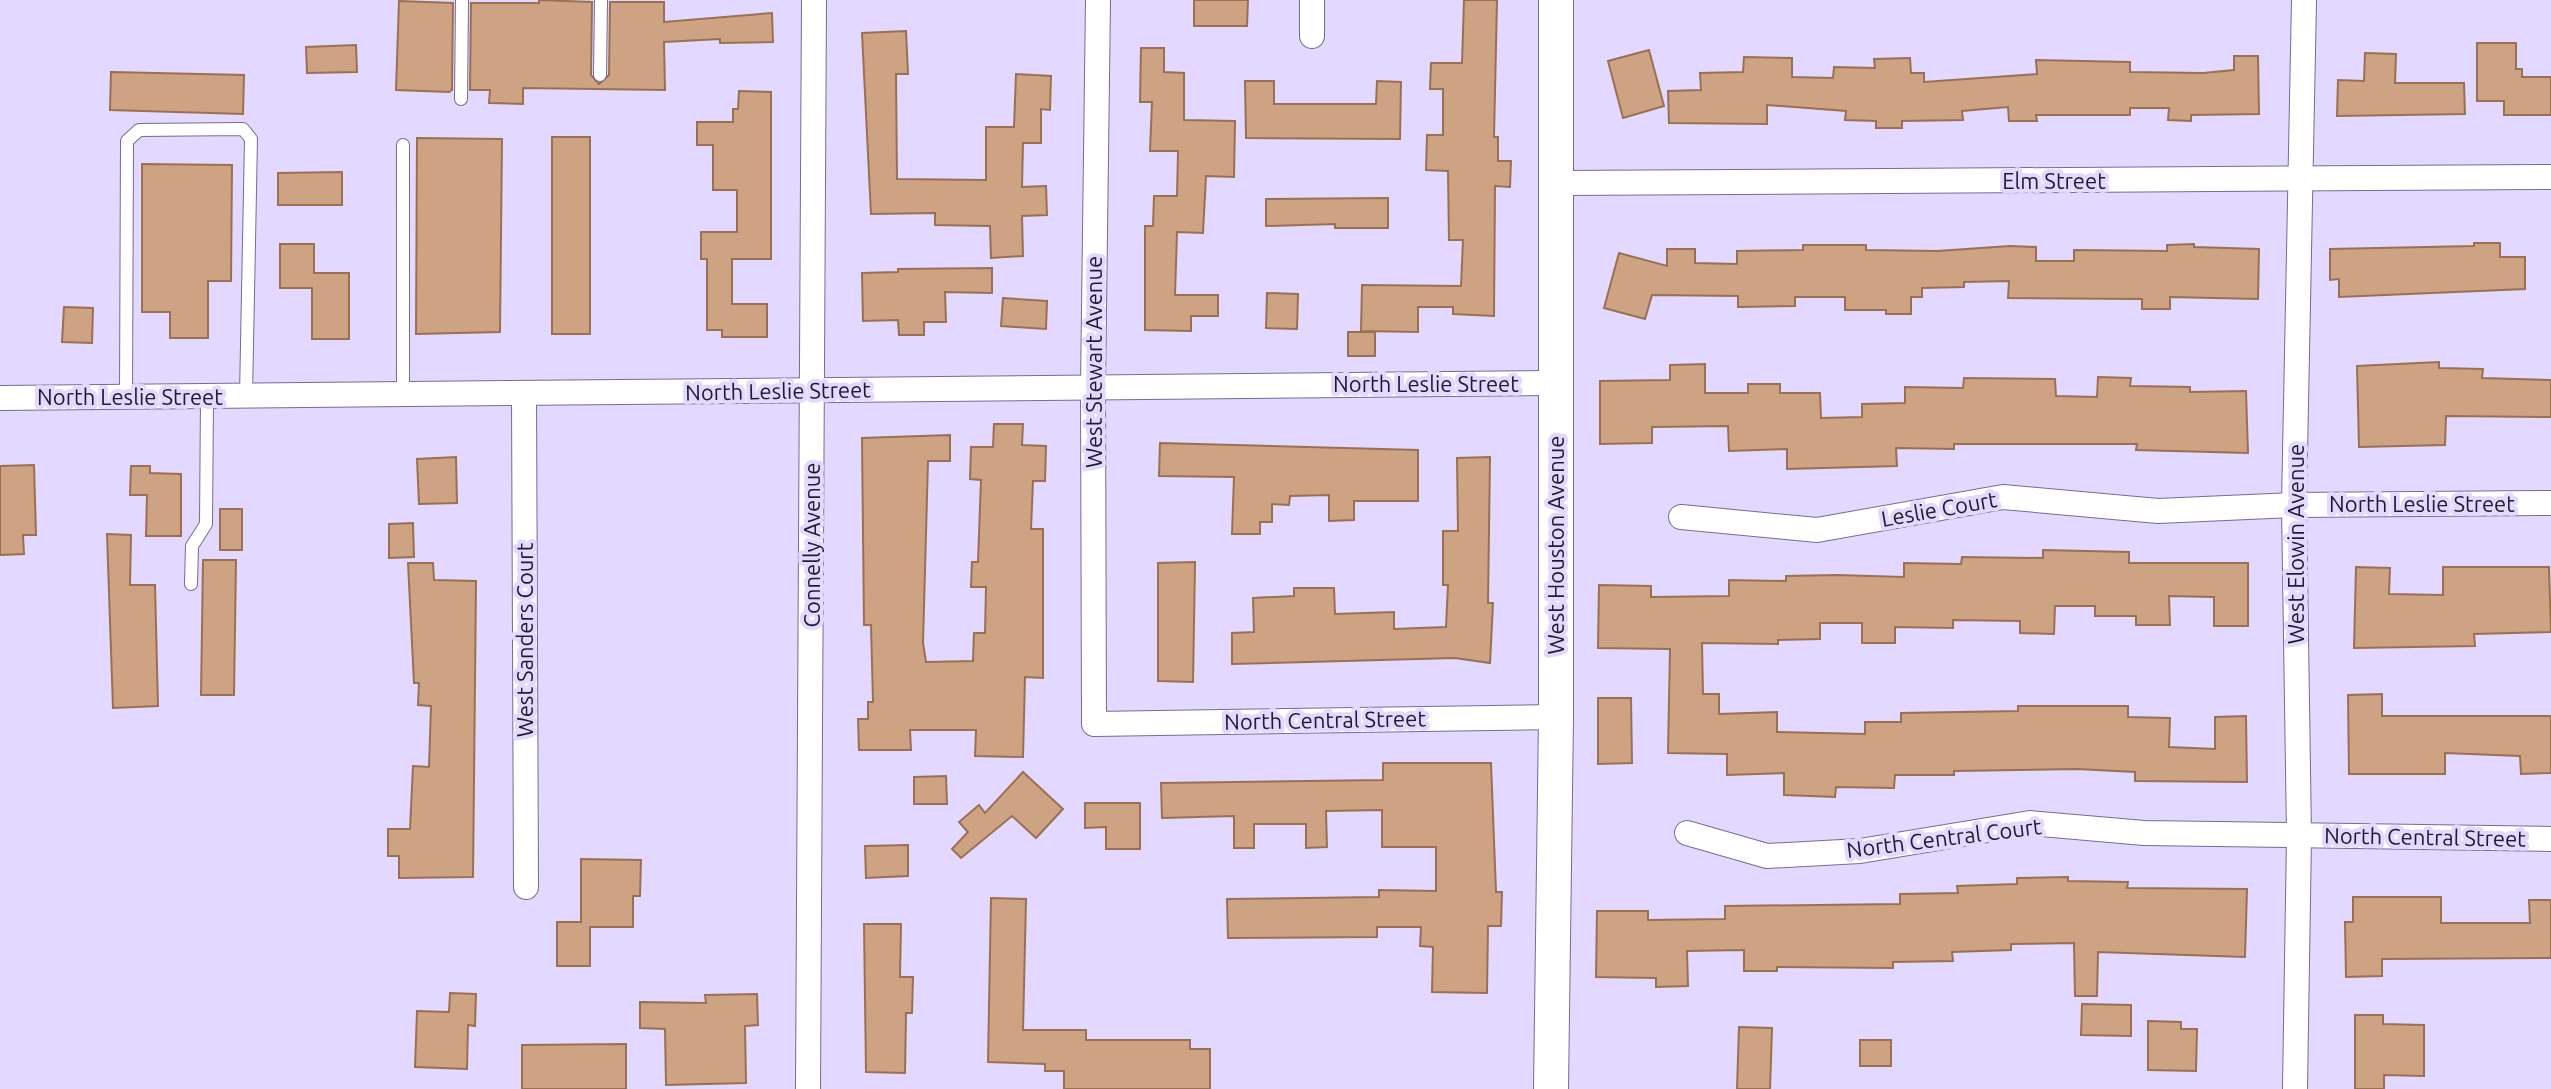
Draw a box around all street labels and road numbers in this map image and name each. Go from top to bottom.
street label: Elm Street [2002,168,2106,193]
street label: West Stewart Avenue [1081,256,1106,468]
street label: North Leslie Street [1333,371,1519,396]
street label: North Leslie Street [685,376,871,405]
street label: North Leslie Street [37,384,223,409]
street label: West Houston Avenue [1543,436,1568,654]
street label: West Elowin Avenue [2283,444,2308,644]
street label: Connelly Avenue [799,463,824,627]
street label: Leslie Court [1879,486,1999,531]
street label: North Leslie Street [2329,491,2515,516]
street label: West Sanders Court [512,542,537,737]
street label: North Central Street [1224,705,1426,734]
street label: North Central Court [1845,813,2043,862]
street label: North Central Street [2324,822,2526,851]

